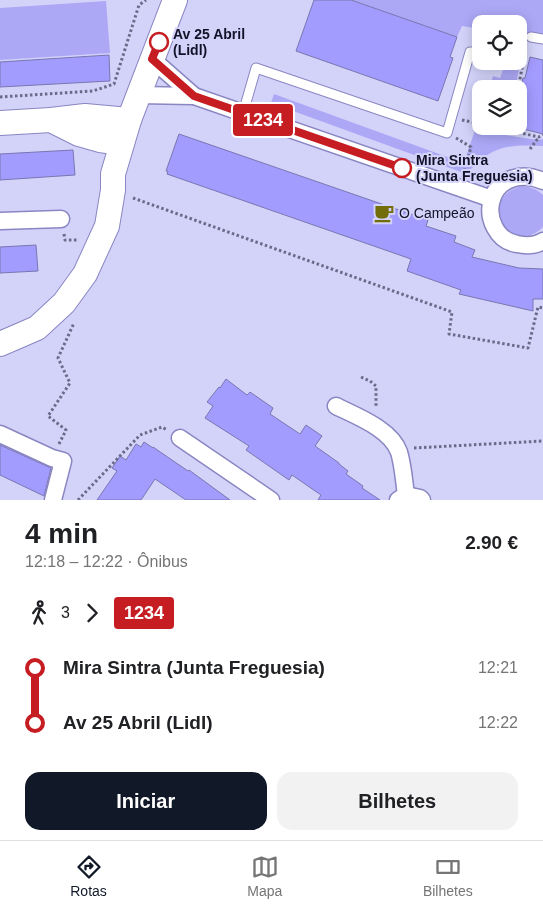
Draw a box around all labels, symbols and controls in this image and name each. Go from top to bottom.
map controls [472,15,527,135]
button: locate [472,15,527,70]
place label: Av 25 Abril (Lidl) [173,26,245,58]
marker: Av 25 Abril (Lidl) [149,32,169,52]
button: layers [472,80,527,135]
line badge: 1234 [228,104,298,136]
text: 1234 [243,110,283,130]
place label: Mira Sintra (Junta Freguesia) [416,152,533,184]
marker: Mira Sintra (Junta Freguesia) [392,158,412,178]
cafe icon: O Campeão [373,202,395,224]
place label: O Campeão [399,205,475,221]
text: 4 min [25,518,98,549]
text: 2.90 € [465,532,518,553]
text: 12:18 – 12:22 · Ônibus [25,553,188,570]
icon: walk [25,599,53,627]
icon: forward [78,599,106,627]
text: 1234 [124,603,164,623]
text: 3 [61,604,70,621]
text: Mira Sintra (Junta Freguesia) [63,657,325,678]
text: 12:21 [478,659,518,676]
text: Av 25 Abril (Lidl) [63,712,213,733]
text: 12:22 [478,714,518,731]
button: Iniciar [25,772,267,830]
button: Bilhetes [277,772,518,830]
tab: Rotas [70,853,107,899]
tab: Mapa [247,853,282,899]
tab: Bilhetes [423,853,473,899]

